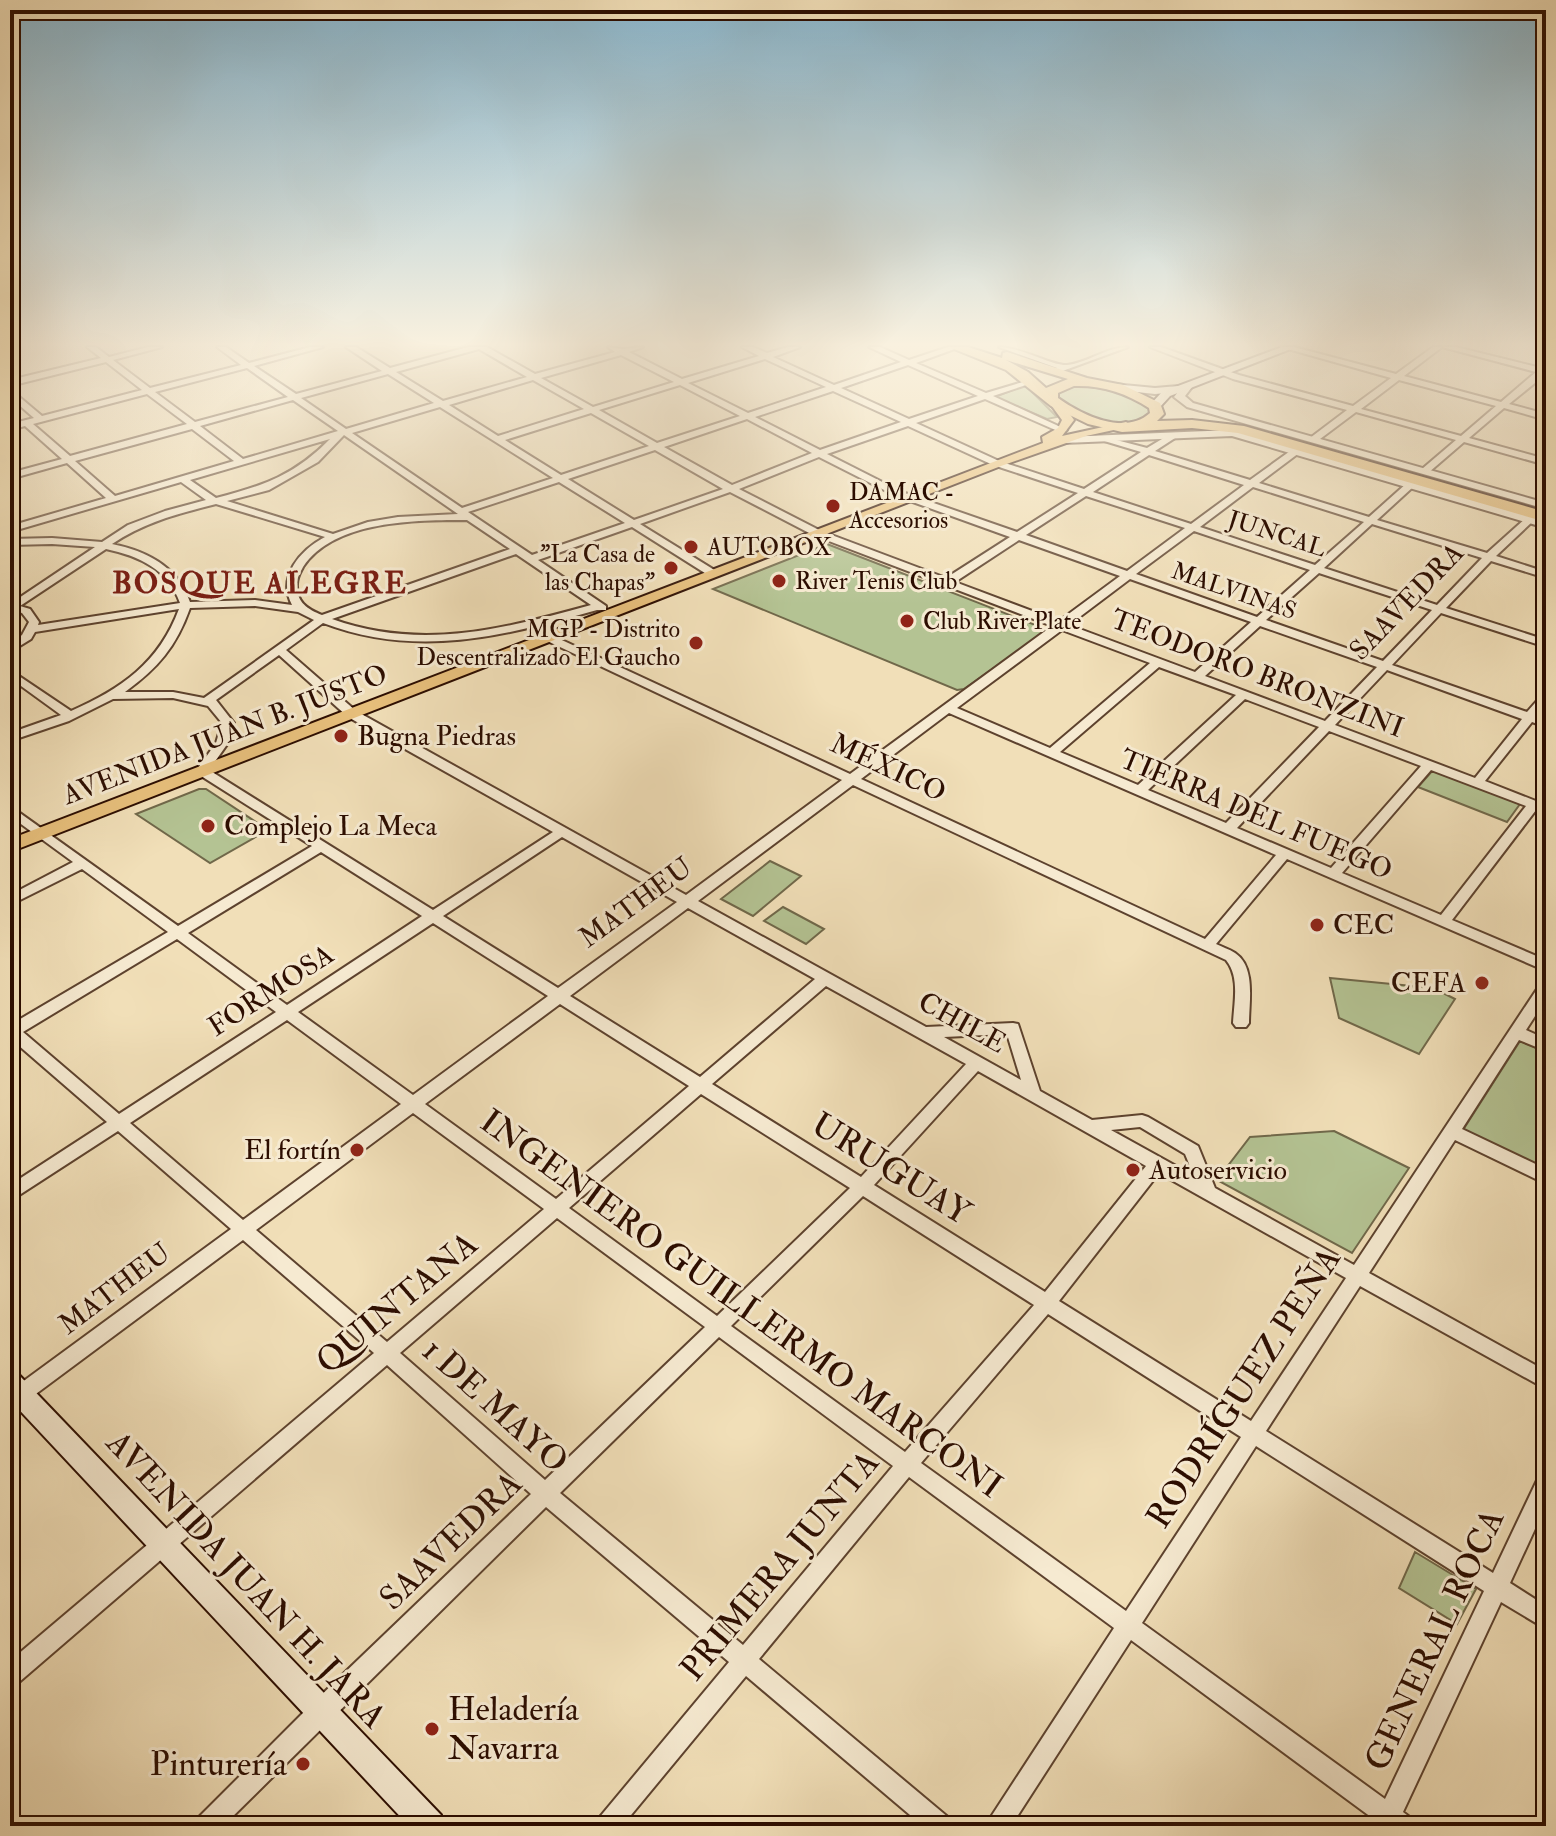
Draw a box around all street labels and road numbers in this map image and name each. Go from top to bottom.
street label: JUNCAL [1223,503,1331,565]
street label: SAAVEDRA [1342,536,1472,668]
street label: MALVINAS [1167,555,1301,627]
street label: TEODORO BRONZINI [1106,602,1408,746]
street label: AVENIDA JUAN B. JUSTO [57,657,392,813]
street label: MÉXICO [825,726,951,810]
street label: TIERRA DEL FUEGO [1115,742,1397,888]
street label: MATHEU [573,850,699,956]
street label: FORMOSA [201,937,341,1045]
street label: CHILE [912,985,1012,1061]
street label: INGENIERO GUILLERMO MARCONI [472,1100,1010,1508]
street label: URUGUAY [803,1103,979,1235]
street label: QUINTANA [307,1222,487,1383]
street label: MATHEU [52,1236,178,1342]
street label: RODRÍGUEZ PEÑA [1137,1239,1351,1536]
street label: 1 DE MAYO [413,1329,577,1483]
street label: AVENIDA JUAN H. JARA [96,1421,396,1738]
street label: PRIMERA JUNTA [671,1442,889,1690]
street label: SAAVEDRA [371,1462,532,1620]
street label: GENERAL ROCA [1356,1502,1515,1778]

